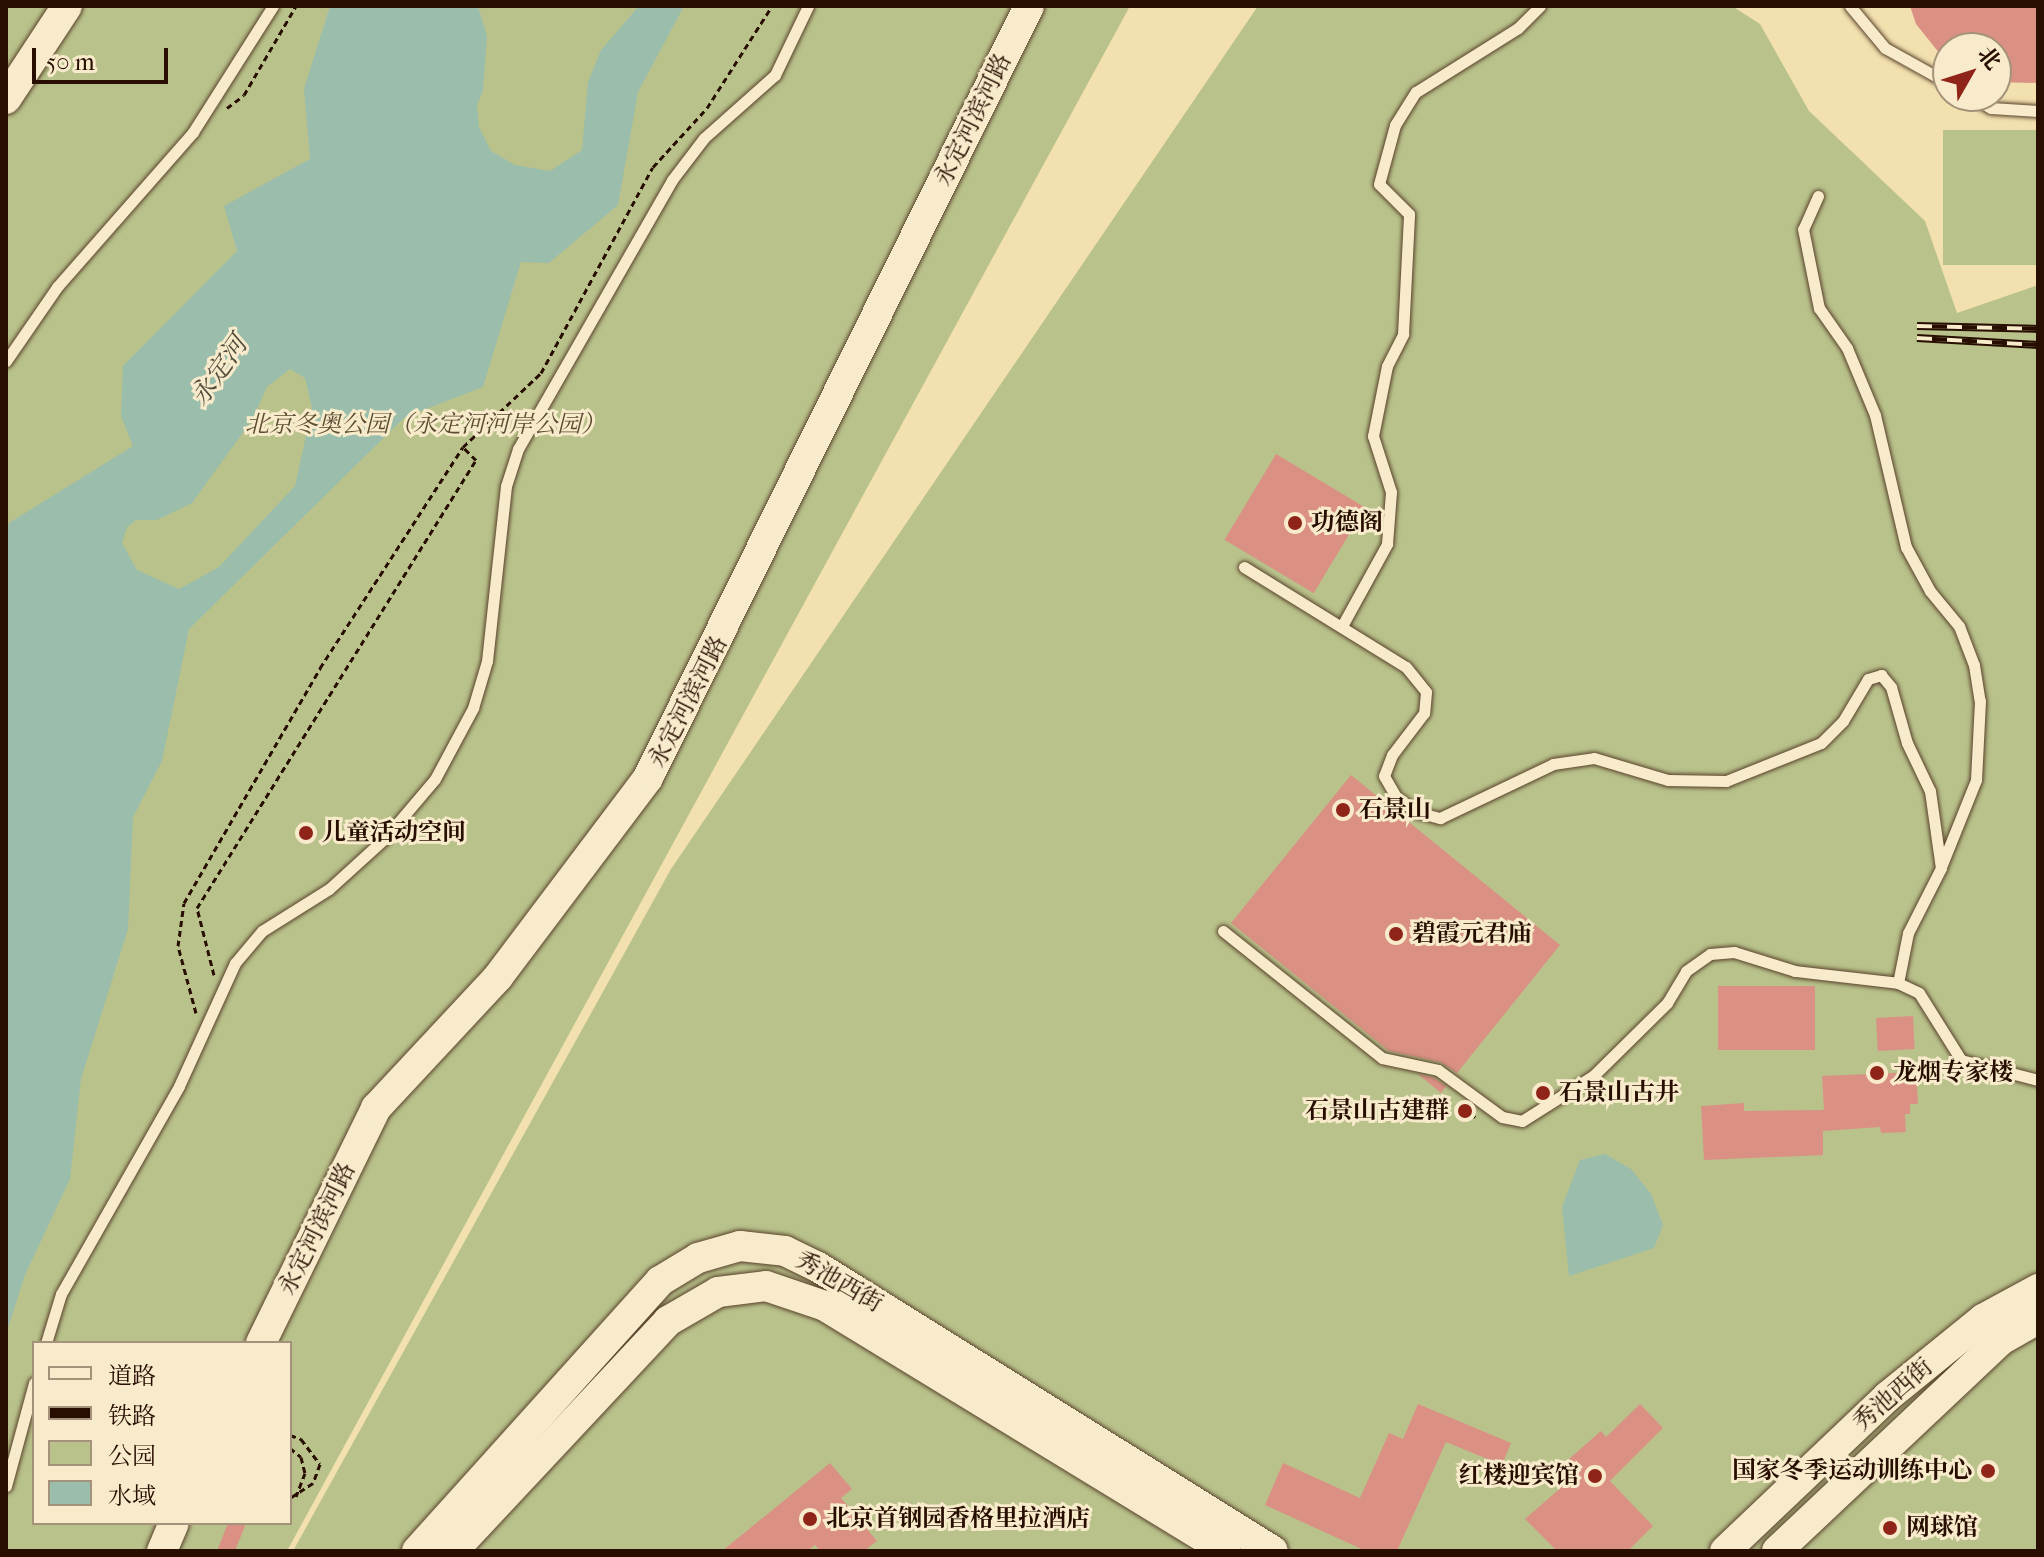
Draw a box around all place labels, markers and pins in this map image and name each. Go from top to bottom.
place label: 功德阁 [1311,509,1383,537]
marker: 功德阁 [1286,514,1304,532]
place label: 石景山 [1359,796,1431,824]
marker: 石景山 [1334,801,1352,819]
place label: 儿童活动空间 [322,819,466,847]
marker: 儿童活动空间 [297,824,315,842]
place label: 碧霞元君庙 [1412,920,1532,948]
marker: 碧霞元君庙 [1387,925,1405,943]
place label: 龙烟专家楼 [1893,1059,2013,1087]
marker: 龙烟专家楼 [1868,1064,1886,1082]
place label: 石景山古井 [1559,1079,1679,1107]
marker: 石景山古井 [1534,1084,1552,1102]
place label: 石景山古建群 [1305,1097,1449,1125]
marker: 石景山古建群 [1456,1102,1474,1120]
place label: 国家冬季运动训练中心 [1732,1457,1972,1485]
place label: 红楼迎宾馆 [1459,1462,1579,1490]
marker: 国家冬季运动训练中心 [1979,1462,1997,1480]
marker: 红楼迎宾馆 [1586,1467,1604,1485]
place label: 北京首钢园香格里拉酒店 [826,1505,1090,1533]
marker: 北京首钢园香格里拉酒店 [801,1510,819,1528]
place label: 网球馆 [1906,1514,1978,1542]
marker: 网球馆 [1881,1519,1899,1537]

